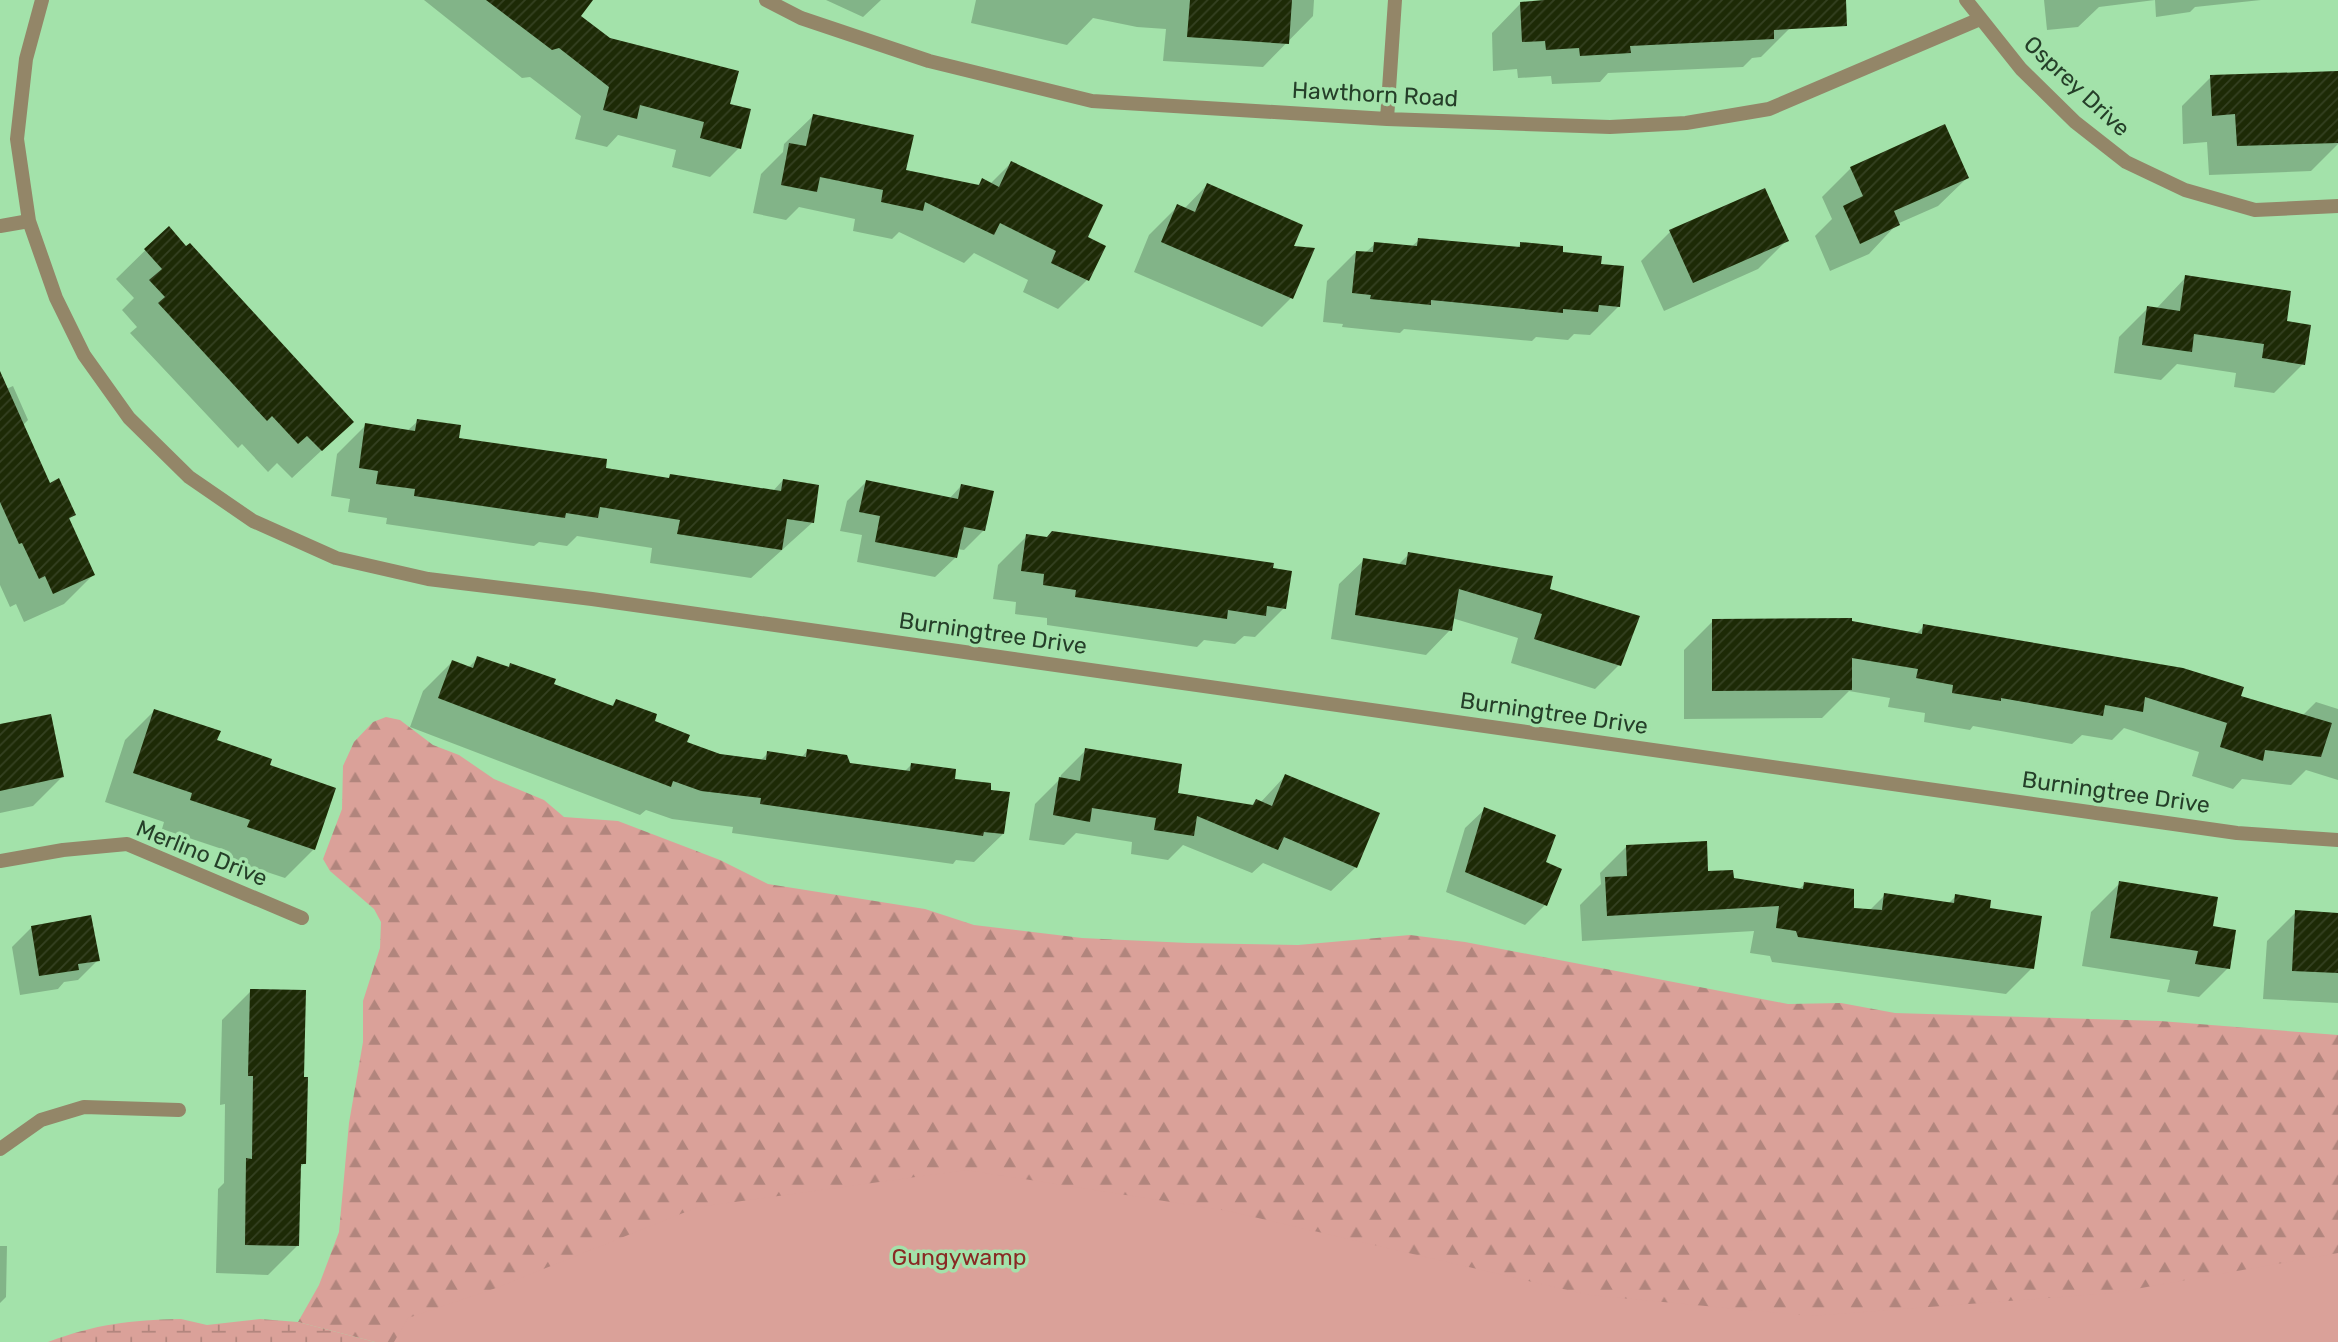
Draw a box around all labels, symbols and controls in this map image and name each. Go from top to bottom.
street label: Osprey Drive [2018,30,2136,142]
street label: Hawthorn Road [1291,76,1459,112]
street label: Burningtree Drive [897,606,1089,660]
street label: Burningtree Drive [1458,686,1650,740]
street label: Burningtree Drive [2020,765,2212,819]
street label: Merlino Drive [132,814,272,892]
park label: Gungywamp [892,1243,1026,1271]

